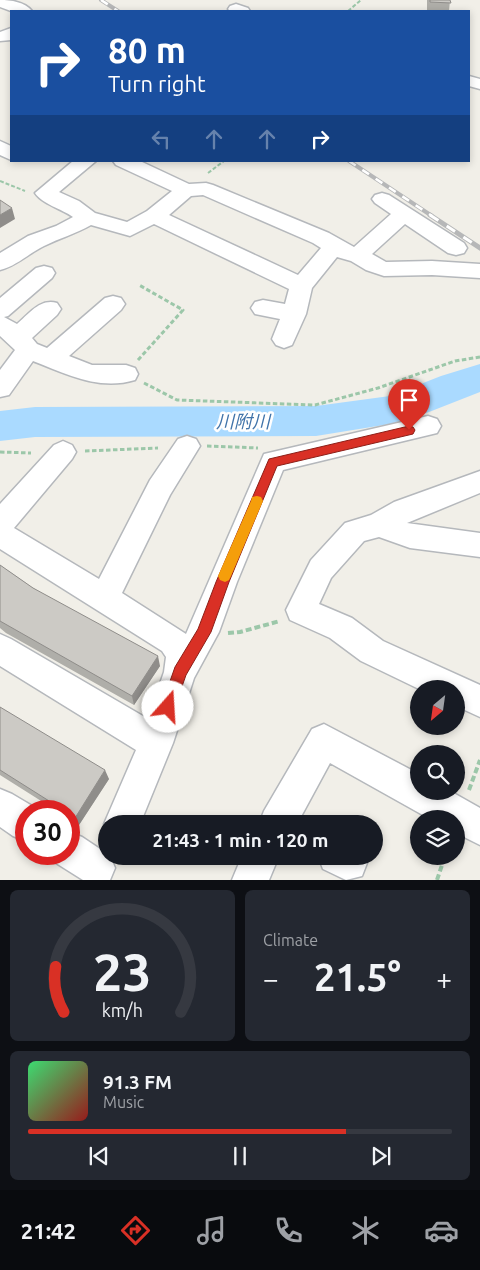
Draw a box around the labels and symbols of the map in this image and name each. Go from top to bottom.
pin [388,379,430,430]
water label: 川附川 [216,411,272,431]
position arrow [141,680,193,732]
north arrow [410,680,465,735]
speed limit sign: 30 [15,800,80,865]

